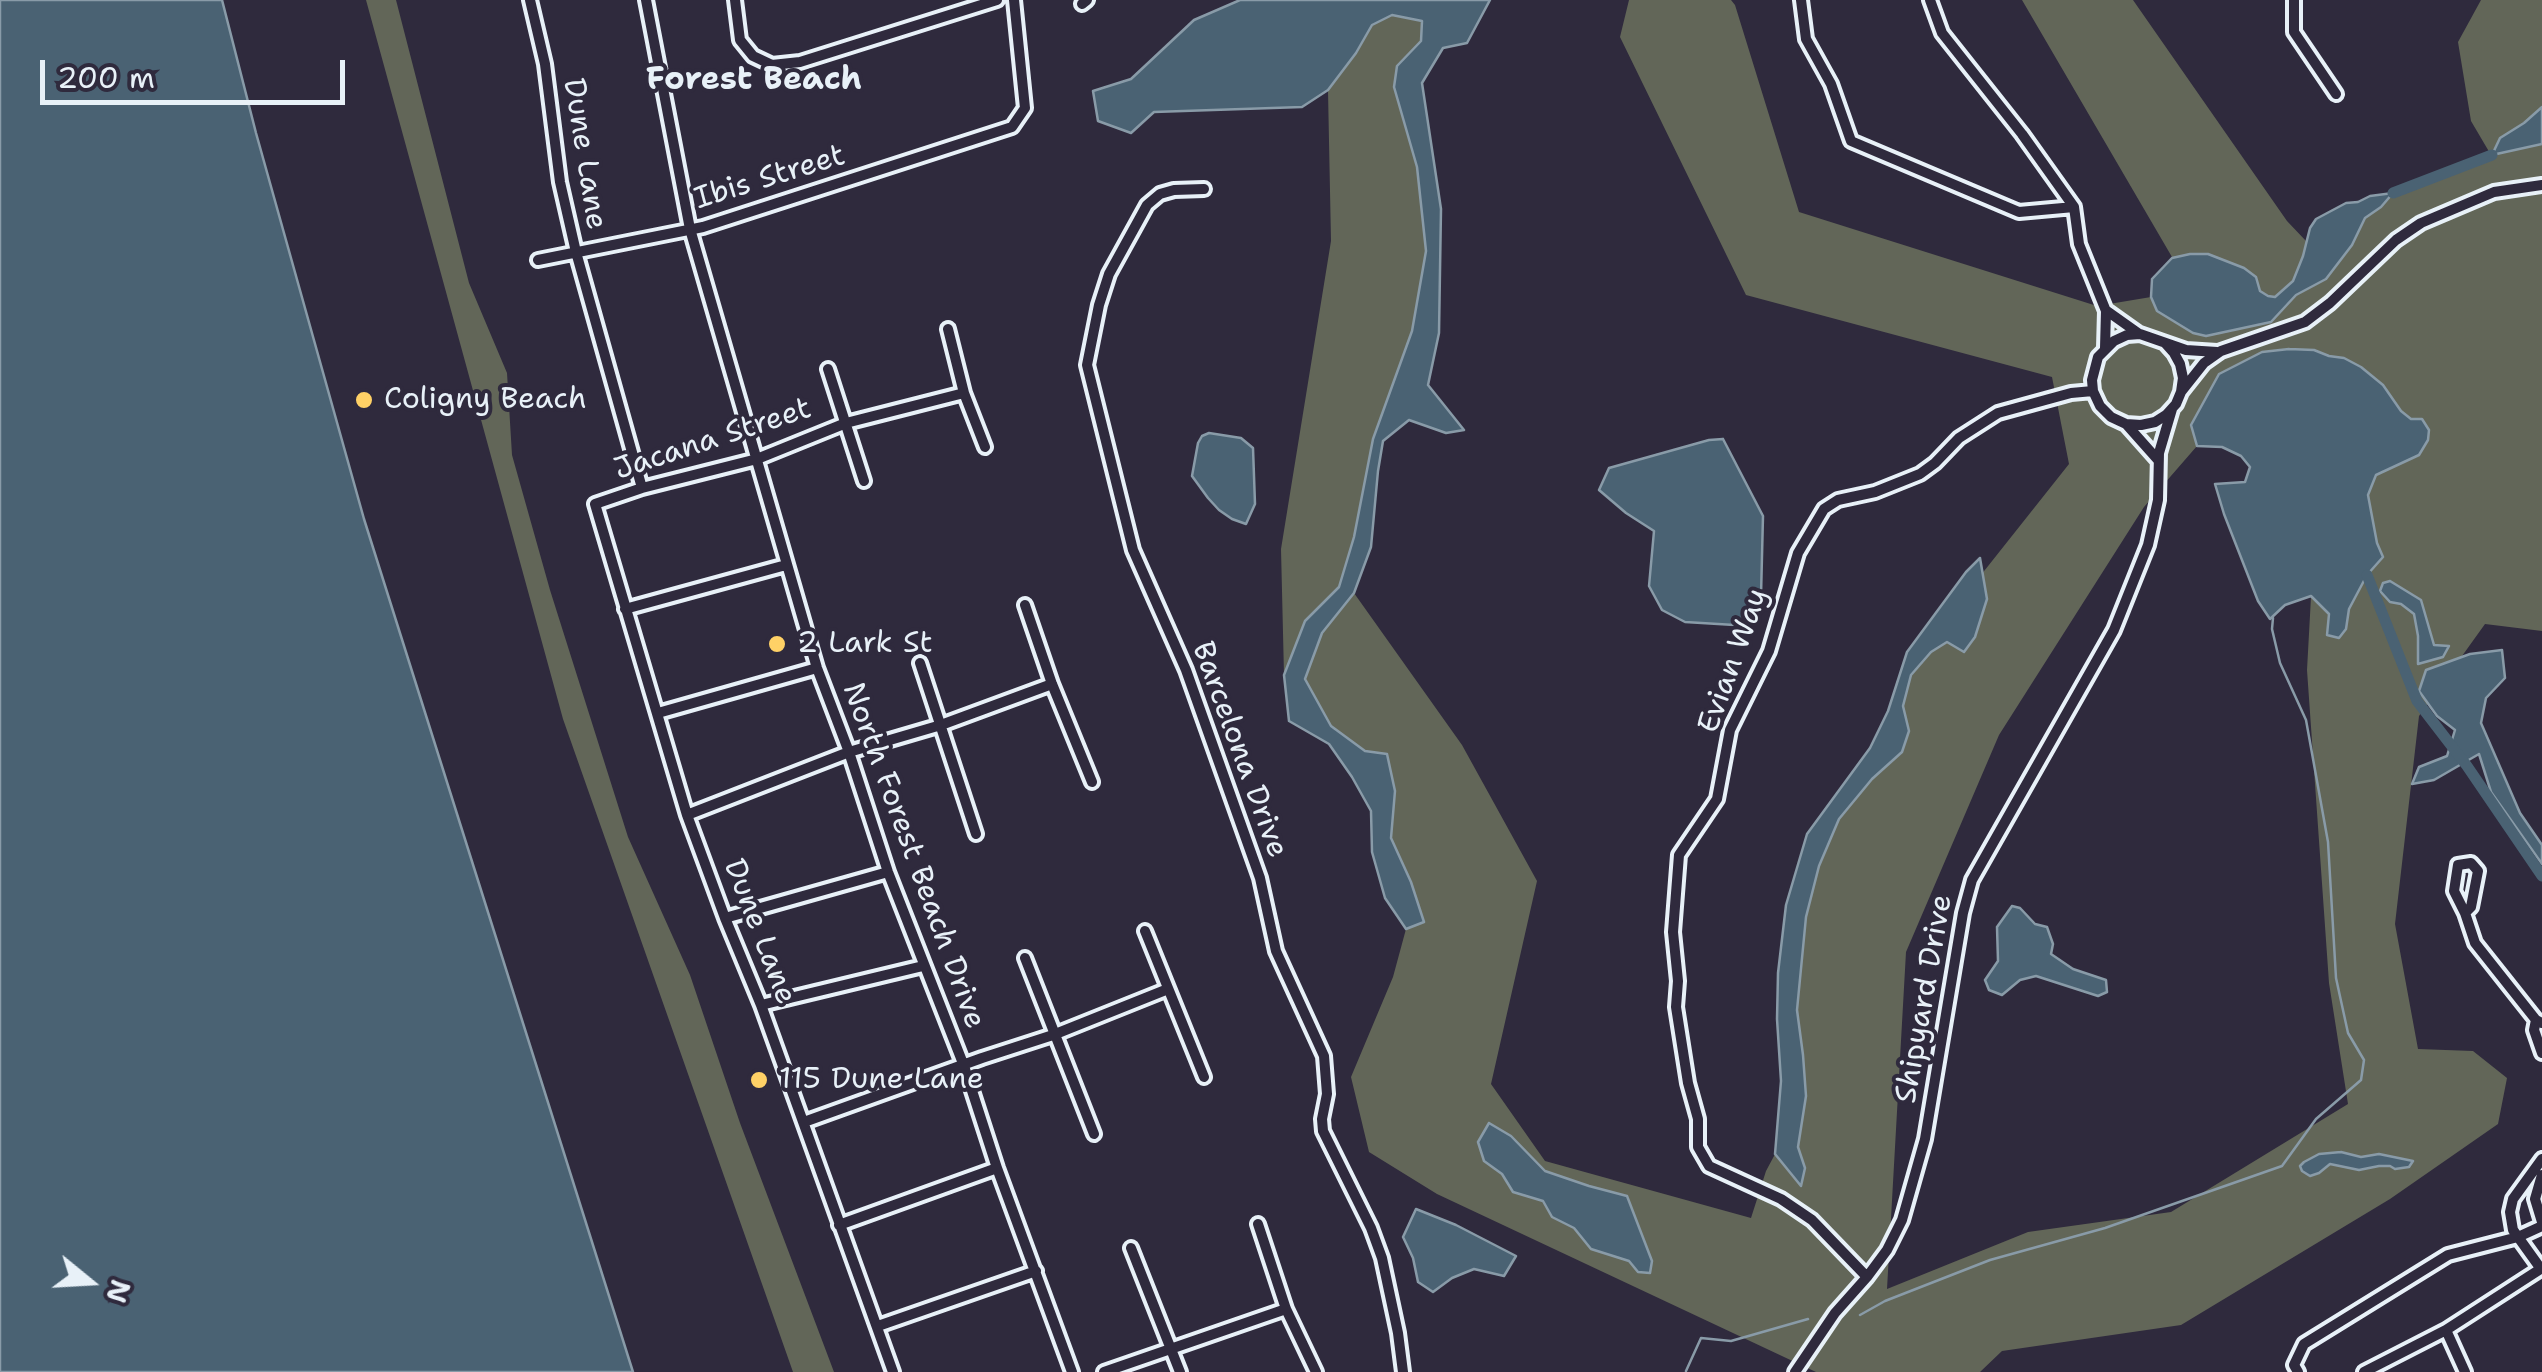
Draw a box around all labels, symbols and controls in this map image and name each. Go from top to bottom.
scale bar [45,40,350,102]
text: 200 m [57,57,155,98]
district label: Forest Beach [646,62,862,100]
street label: Dune Lane [554,76,614,232]
street label: Ibis Street [691,138,849,218]
place label: Coligny Beach [384,382,587,418]
marker: Coligny Beach [353,389,375,411]
street label: Jacana Street [610,391,816,489]
street label: Evian Way [1691,584,1777,738]
place label: 2 Lark St [797,626,933,662]
marker: 2 Lark St [766,633,788,655]
street label: Barcelona Drive [1183,637,1295,863]
street label: North Forest Beach Drive [834,678,992,1034]
street label: Dune Lane [715,854,803,1010]
street label: Shipyard Drive [1889,892,1961,1106]
place label: 115 Dune Lane [779,1062,984,1098]
marker: 115 Dune Lane [748,1069,770,1091]
north arrow [40,1232,140,1332]
text: N [97,1275,140,1308]

